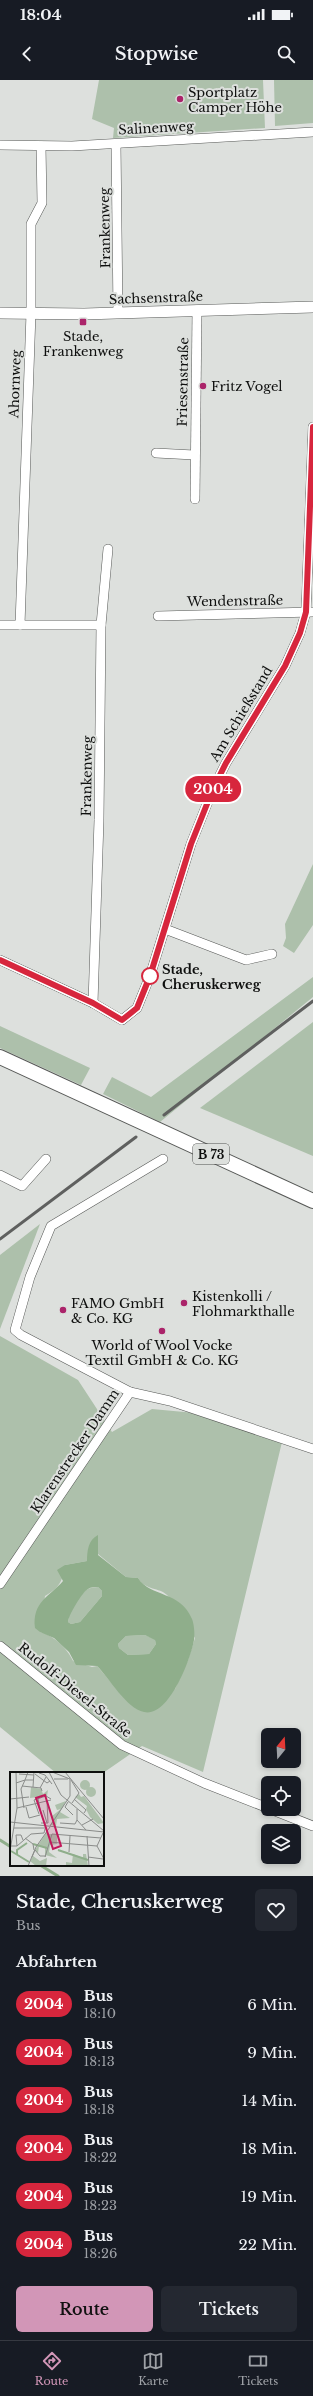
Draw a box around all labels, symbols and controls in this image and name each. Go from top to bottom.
text: 18:04 [20,5,62,24]
icon: back [16,43,38,65]
text: Stopwise [115,43,198,65]
icon: search [275,43,297,65]
place label: Sportplatz Camper Höhe [188,84,282,116]
marker: Sportplatz Camper Höhe [175,94,185,104]
street label: Salinenweg [118,118,194,138]
street label: Frankenweg [96,187,114,269]
street label: Sachsenstraße [109,288,203,308]
marker: Stade, Frankenweg [78,317,88,327]
place label: Stade, Frankenweg [43,328,124,360]
street label: Friesenstraße [174,337,192,427]
street label: Ahornweg [5,349,25,420]
place label: Fritz Vogel [211,378,283,395]
marker: Fritz Vogel [198,381,208,391]
street label: Wendenstraße [186,592,283,610]
street label: Am Schießstand [205,663,276,766]
street label: Frankenweg [78,735,96,817]
line badge: 2004 [185,776,241,802]
text: 2004 [193,780,233,798]
place label: Stade, Cheruskerweg [162,961,262,993]
marker: Stade, Cheruskerweg [141,967,159,985]
road number: B 73 [193,1144,229,1164]
place label: Kistenkolli / Flohmarkthalle [192,1288,295,1320]
place label: FAMO GmbH & Co. KG [71,1295,164,1327]
marker: Kistenkolli / Flohmarkthalle [179,1298,189,1308]
marker: FAMO GmbH & Co. KG [58,1305,68,1315]
marker: World of Wool Vocke Textil GmbH & Co. KG [157,1326,167,1336]
place label: World of Wool Vocke Textil GmbH & Co. KG [86,1337,238,1369]
street label: Klarenstrecker Damm [27,1386,123,1516]
street label: Rudolf-Diesel-Straße [15,1639,135,1741]
north arrow [261,1728,301,1768]
map controls [261,1728,301,1864]
inset map [10,1772,104,1866]
button: locate [261,1776,301,1816]
button: layers [261,1824,301,1864]
button: heart [255,1889,297,1931]
text: Stade, Cheruskerweg [16,1890,223,1913]
text: Bus [16,1917,41,1934]
text: Abfahrten [16,1952,97,1971]
text: Bus [84,1986,113,2005]
text: 2004 [24,1995,64,2013]
text: 6 Min. [247,1995,297,2014]
text: 18:10 [84,2005,116,2022]
text: Bus [84,2034,113,2053]
text: 2004 [24,2043,64,2061]
text: 9 Min. [247,2043,297,2062]
text: 18:13 [84,2053,115,2070]
text: Bus [84,2082,113,2101]
text: 2004 [24,2091,64,2109]
text: 14 Min. [241,2091,297,2110]
text: 18:18 [84,2101,115,2118]
text: Bus [84,2130,113,2149]
text: 2004 [24,2139,64,2157]
text: 18 Min. [241,2139,297,2158]
text: 18:22 [84,2149,117,2166]
text: Bus [84,2178,113,2197]
text: 2004 [24,2187,64,2205]
text: 19 Min. [241,2187,297,2206]
text: 18:23 [84,2197,117,2214]
text: Bus [84,2226,113,2245]
text: 2004 [24,2235,64,2253]
text: 22 Min. [238,2235,297,2254]
text: 18:26 [84,2245,117,2262]
button: Route [16,2286,153,2332]
button: Tickets [161,2286,297,2332]
tab: Route [35,2350,68,2388]
tab: Karte [138,2350,169,2388]
tab: Tickets [238,2350,278,2388]

